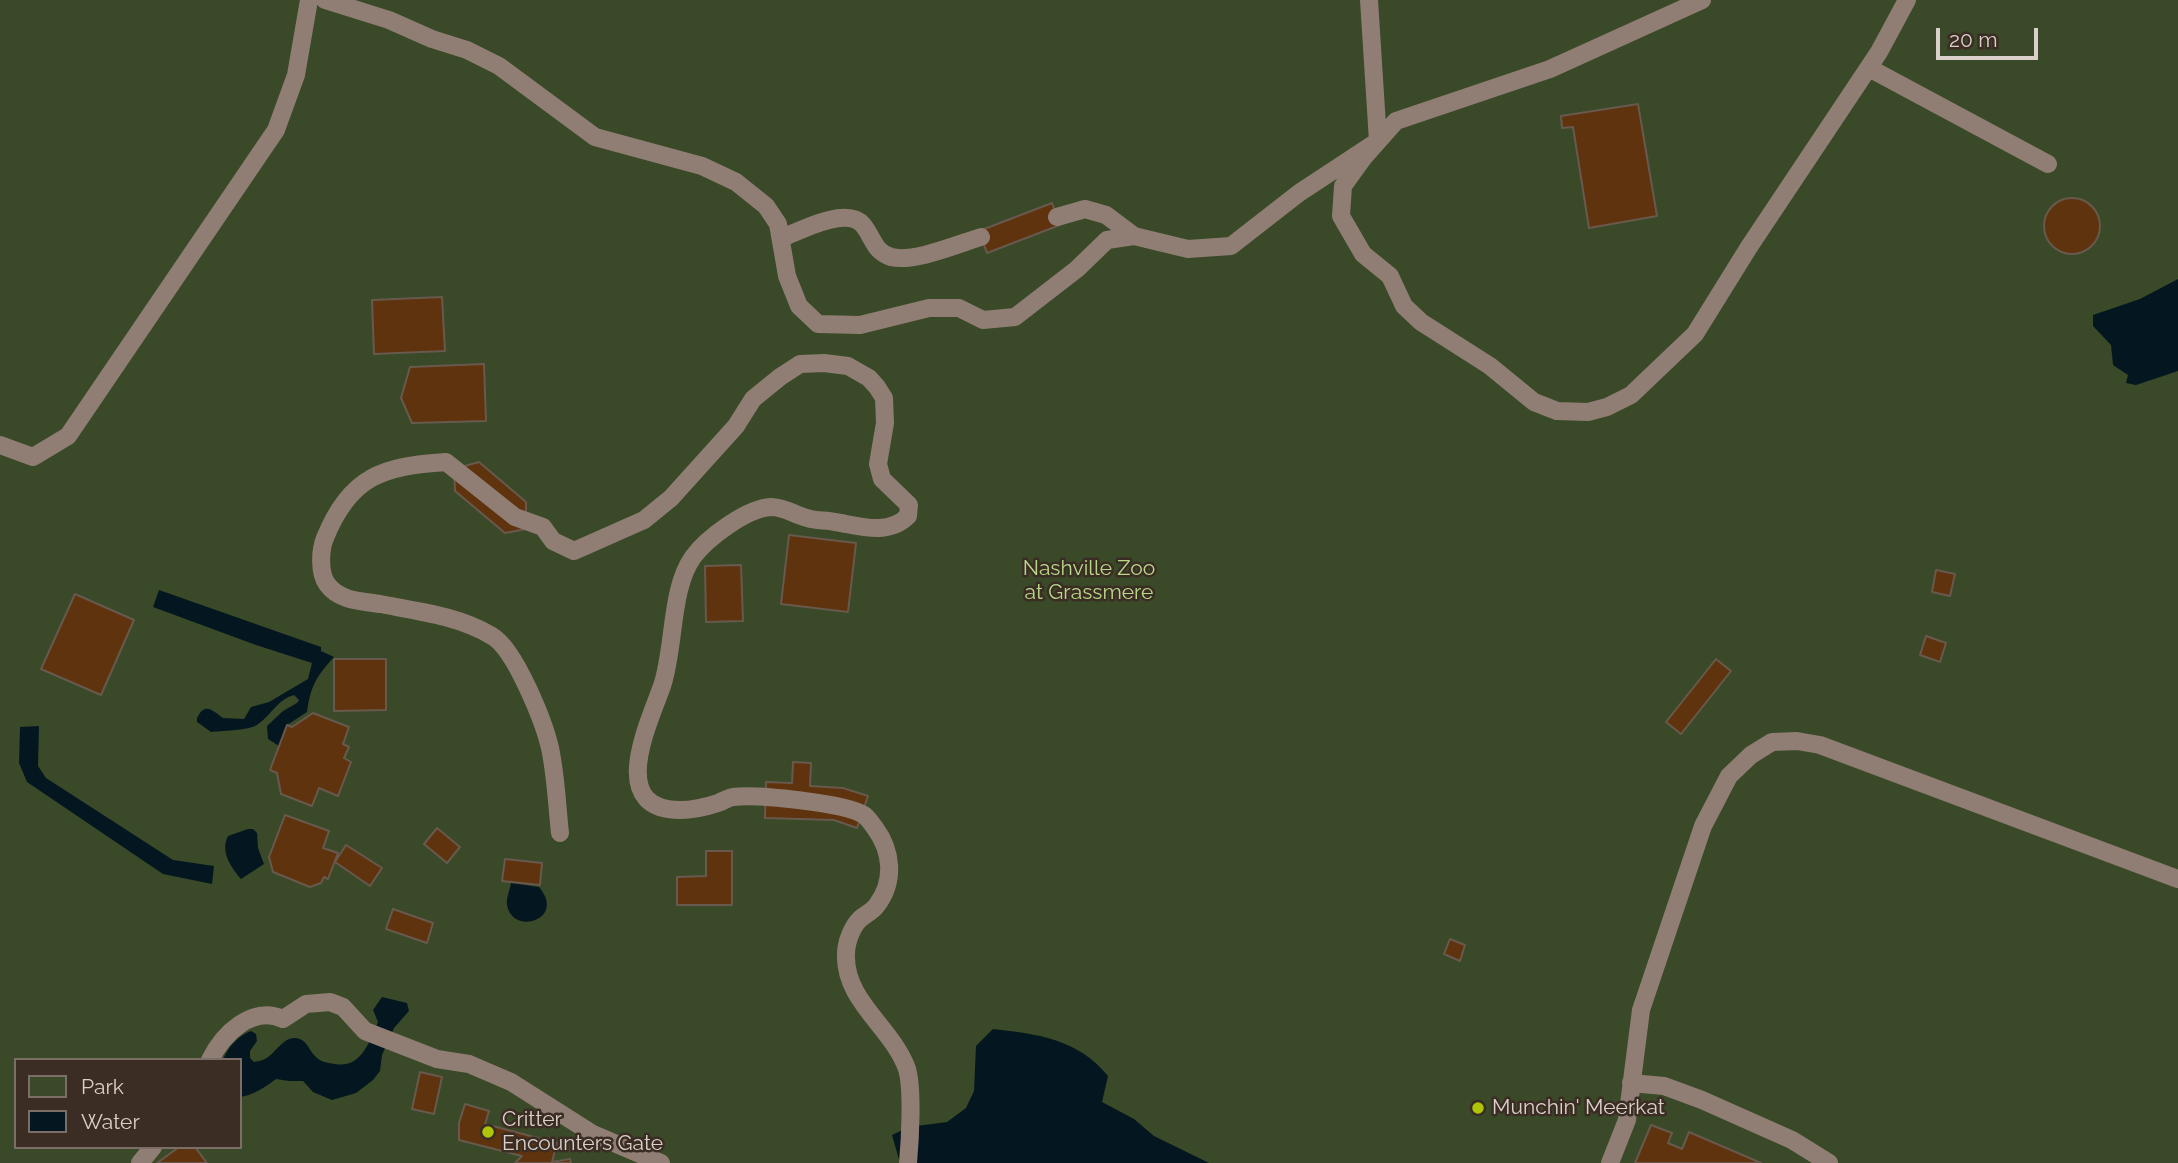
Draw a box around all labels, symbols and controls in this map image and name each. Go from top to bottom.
scale bar [1940,14,2042,58]
text: 20 m [1949,27,1997,52]
park label: Nashville Zoo at Grassmere [1023,556,1155,606]
legend [14,1058,242,1149]
text: Park [81,1074,124,1099]
place label: Munchin' Meerkat [1492,1095,1665,1121]
marker: Munchin' Meerkat [1470,1100,1486,1116]
place label: Critter Encounters Gate [502,1107,663,1157]
text: Water [81,1109,140,1134]
marker: Critter Encounters Gate [480,1124,496,1140]

